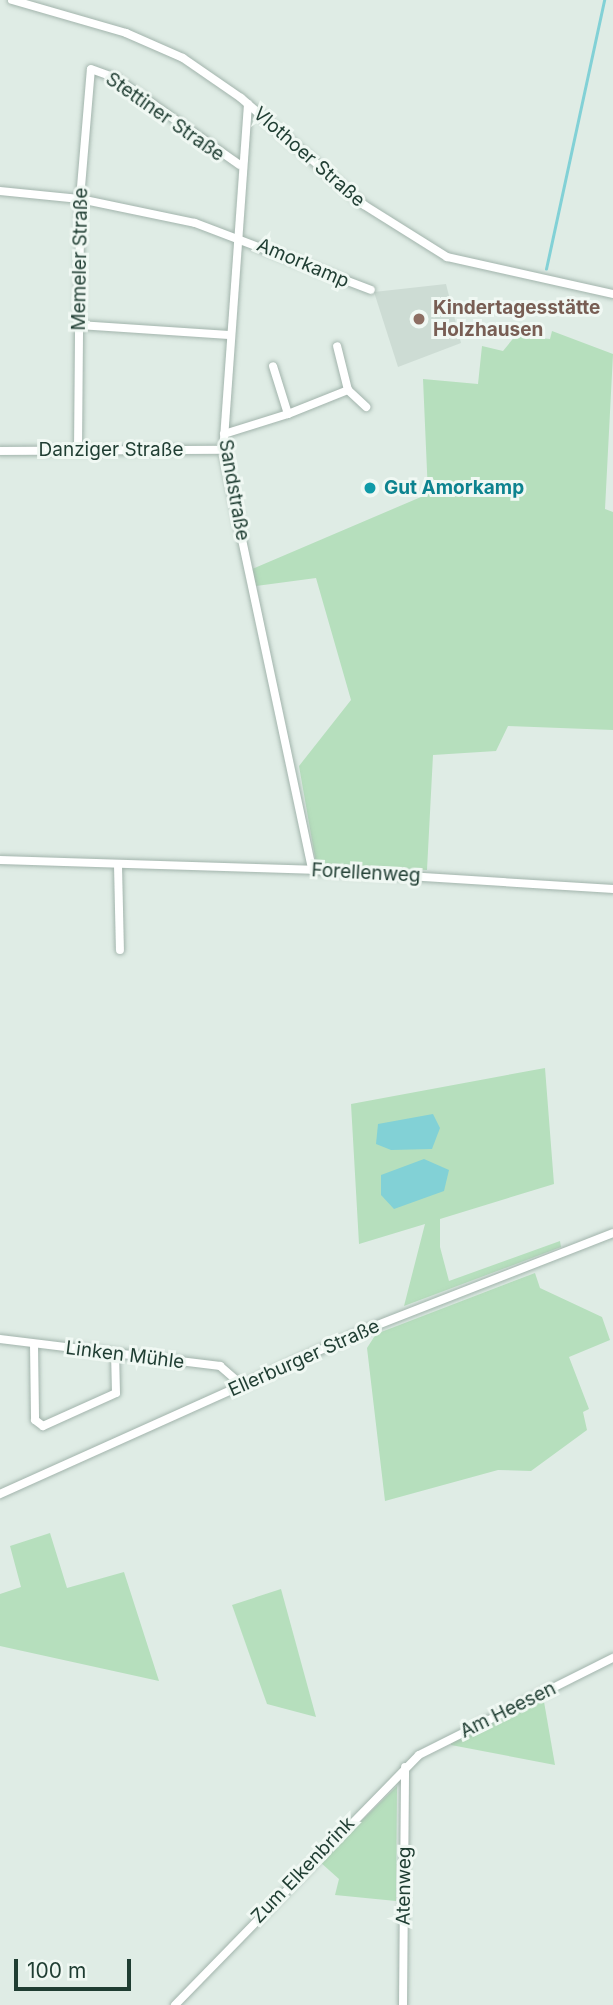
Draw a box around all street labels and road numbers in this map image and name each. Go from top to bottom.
street label: Stettiner Straße [101,68,229,166]
street label: Vlothoer Straße [248,102,370,212]
street label: Memeler Straße [67,187,93,331]
street label: Amorkamp [253,233,353,293]
street label: Sandstraße [214,438,254,542]
street label: Danziger Straße [39,439,183,461]
street label: Forellenweg [311,859,421,887]
street label: Ellerburger Straße [225,1314,383,1402]
street label: Linken Mühle [64,1336,186,1374]
street label: Am Heesen [456,1677,560,1743]
street label: Zum Elkenbrink [247,1812,359,1928]
street label: Atenweg [392,1846,416,1926]

